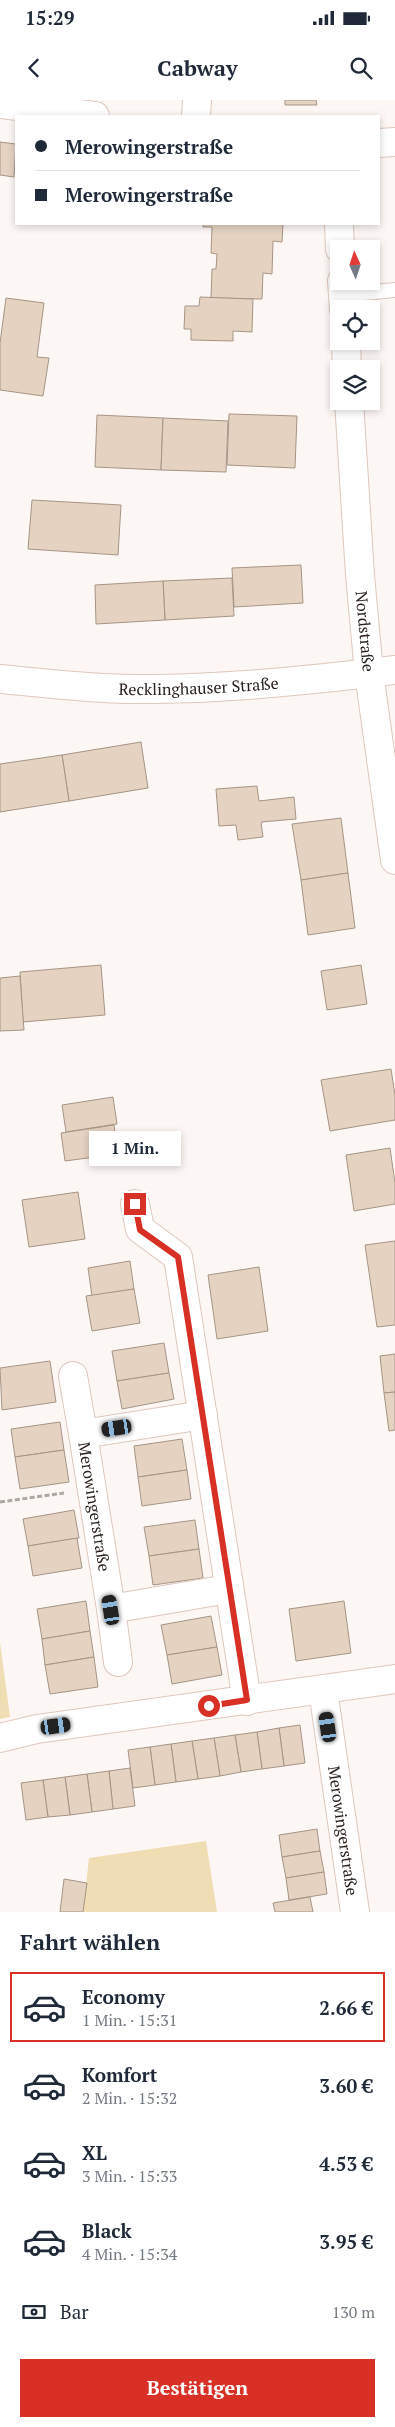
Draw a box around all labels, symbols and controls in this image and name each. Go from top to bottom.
text: 15:29 [25,5,74,30]
text: Cabway [157,53,238,82]
icon: back [20,54,48,82]
icon: search [347,54,375,82]
text: Merowingerstraße [65,134,233,159]
text: Merowingerstraße [65,182,233,207]
north arrow [330,240,380,290]
map controls [330,240,380,410]
button: locate [330,300,380,350]
button: layers [330,360,380,410]
street label: Nordstraße [351,590,380,673]
street label: Recklinghauser Straße [118,672,279,700]
callout: 1 Min. [89,1132,181,1166]
text: 1 Min. [111,1137,159,1159]
route end [124,1193,146,1215]
car [101,1418,132,1438]
street label: Merowingerstraße [73,1440,116,1573]
car [101,1594,120,1626]
route start [198,1695,220,1717]
car [318,1711,337,1743]
car [40,1716,71,1736]
street label: Merowingerstraße [323,1764,363,1897]
text: Fahrt wählen [20,1927,160,1956]
text: Economy [82,1984,165,2009]
icon: car [22,1985,67,2030]
text: 2.66 € [319,1995,373,2020]
text: 1 Min. · 15:31 [82,2009,177,2031]
text: Komfort [82,2062,157,2087]
icon: car [22,2063,67,2108]
text: 3.60 € [319,2073,373,2098]
text: 2 Min. · 15:32 [82,2087,177,2109]
text: XL [82,2140,107,2165]
icon: car [22,2141,67,2186]
text: 4.53 € [319,2151,373,2176]
text: 3 Min. · 15:33 [82,2165,177,2187]
text: Black [82,2218,132,2243]
icon: car [22,2219,67,2264]
text: 3.95 € [319,2229,373,2254]
text: 4 Min. · 15:34 [82,2243,177,2265]
icon: cash [20,2298,48,2326]
text: Bar [60,2299,89,2324]
text: 130 m [332,2301,375,2323]
button: Bestätigen [20,2359,375,2417]

